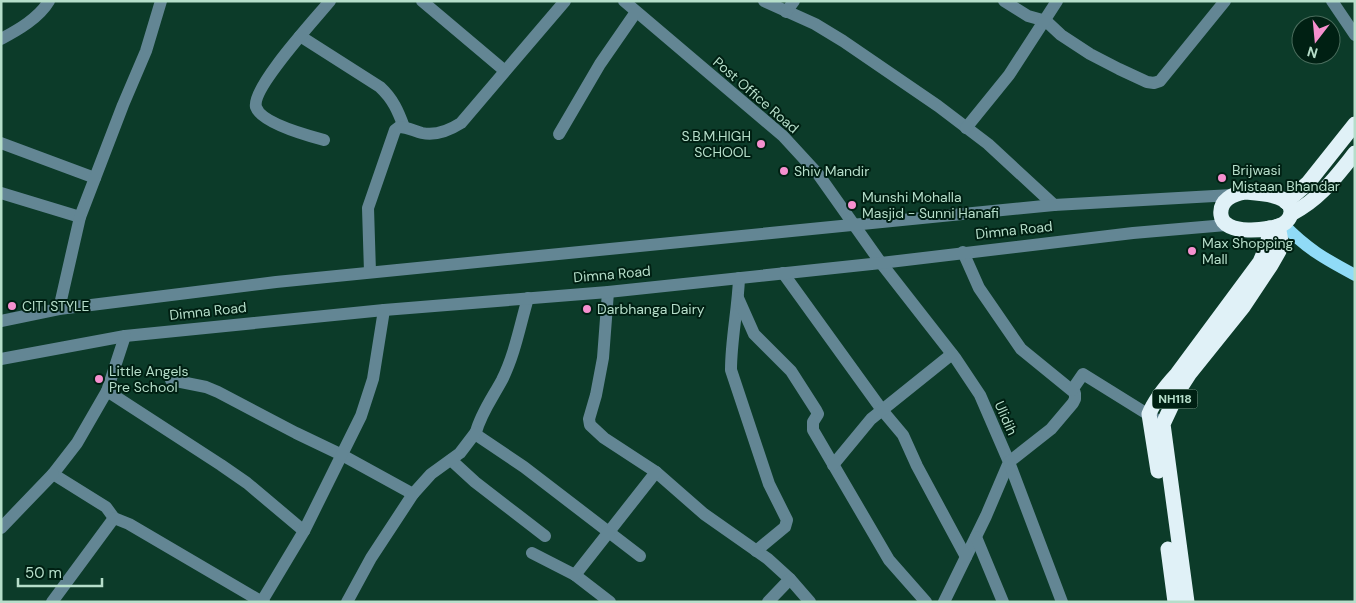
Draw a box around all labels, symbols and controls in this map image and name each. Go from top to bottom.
north arrow [1291,15,1341,65]
text: N [1305,42,1320,63]
street label: Post Office Road [709,53,803,137]
place label: S.B.M.HIGH SCHOOL [681,127,751,161]
marker: S.B.M.HIGH SCHOOL [755,138,767,150]
place label: Brijwasi Mistaan Bhandar [1232,161,1340,195]
place label: Shiv Mandir [794,162,869,180]
marker: Shiv Mandir [778,165,790,177]
marker: Brijwasi Mistaan Bhandar [1216,172,1228,184]
place label: Munshi Mohalla Masjid - Sunni Hanafi [862,188,999,222]
marker: Munshi Mohalla Masjid - Sunni Hanafi [846,199,858,211]
street label: Dimna Road [975,217,1053,243]
place label: Max Shopping Mall [1202,234,1293,268]
marker: Max Shopping Mall [1186,245,1198,257]
street label: Dimna Road [573,262,651,286]
place label: CITI STYLE [22,297,89,315]
street label: Dimna Road [169,298,247,324]
marker: CITI STYLE [6,300,18,312]
place label: Darbhanga Dairy [597,300,705,318]
marker: Darbhanga Dairy [581,303,593,315]
place label: Little Angels Pre School [109,362,188,396]
marker: Little Angels Pre School [93,373,105,385]
road number: NH118 [1152,389,1198,408]
street label: Ulidih [990,398,1022,438]
scale bar [18,556,101,588]
text: 50 m [25,563,62,583]

